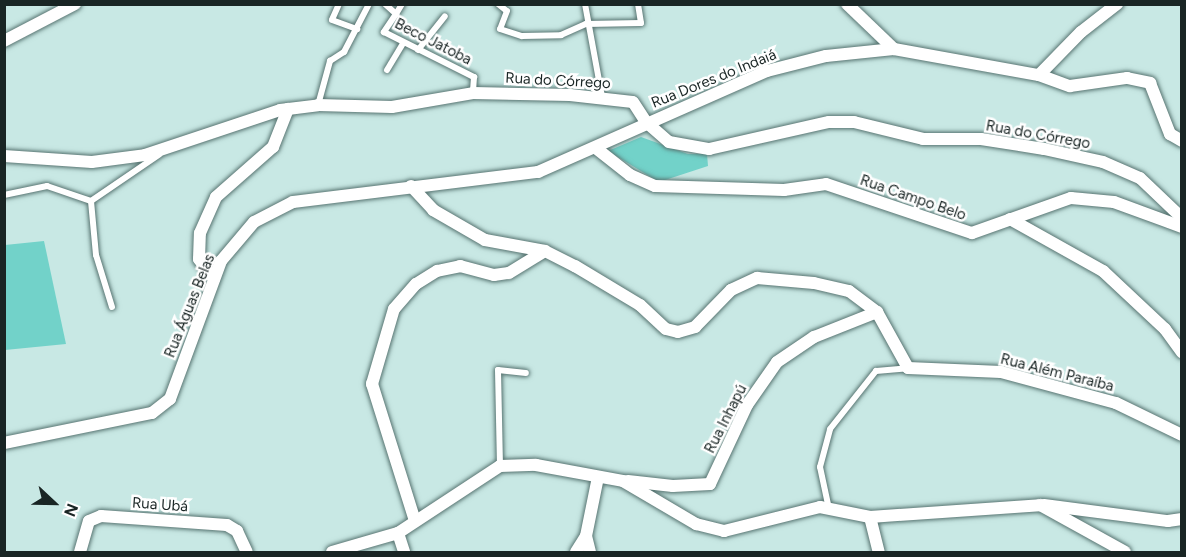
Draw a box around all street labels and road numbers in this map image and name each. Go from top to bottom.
street label: Beco Jatoba [391,15,475,69]
street label: Rua Dores do Indaiá [649,46,779,112]
street label: Rua do Córrego [505,69,611,93]
street label: Rua do Córrego [984,117,1092,153]
street label: Rua Campo Belo [858,171,968,225]
street label: Rua Águas Belas [161,252,219,360]
street label: Rua Além Paraíba [999,350,1115,396]
street label: Rua Inhapú [701,382,751,456]
street label: Rua Ubá [131,494,189,516]

